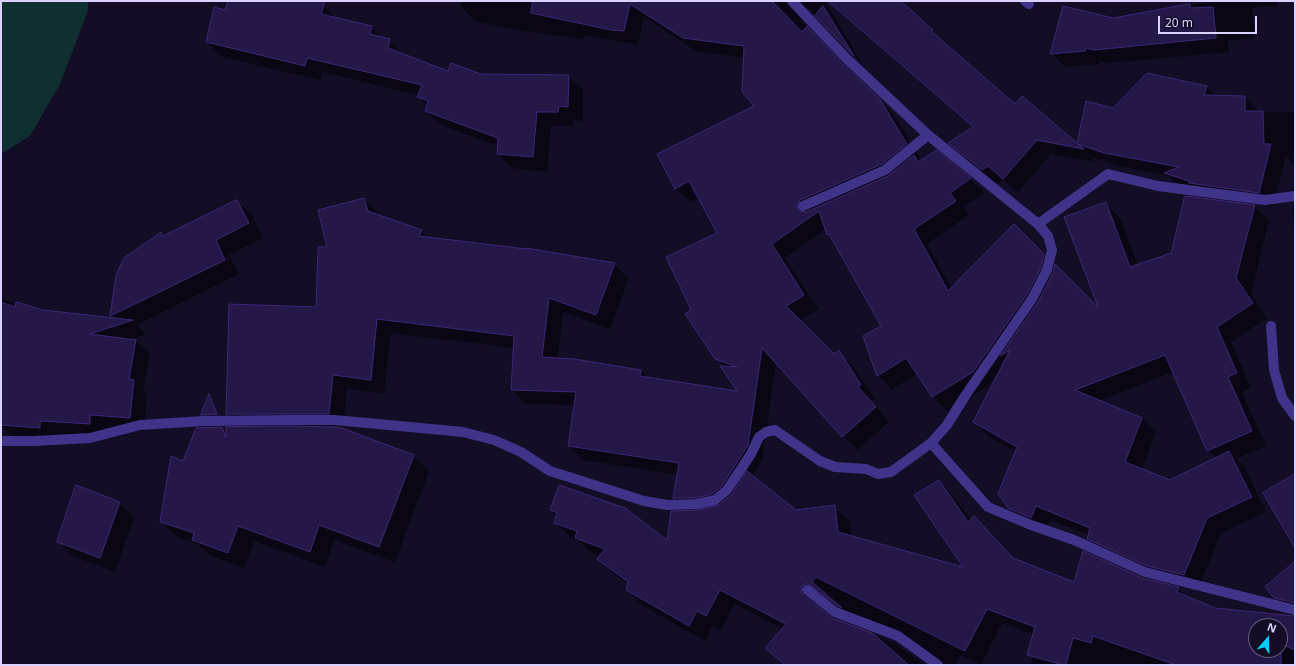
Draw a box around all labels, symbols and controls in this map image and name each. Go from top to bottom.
scale bar [1160,8,1259,34]
text: 20 m [1165,14,1193,31]
north arrow [1248,618,1288,658]
text: N [1265,619,1279,636]

